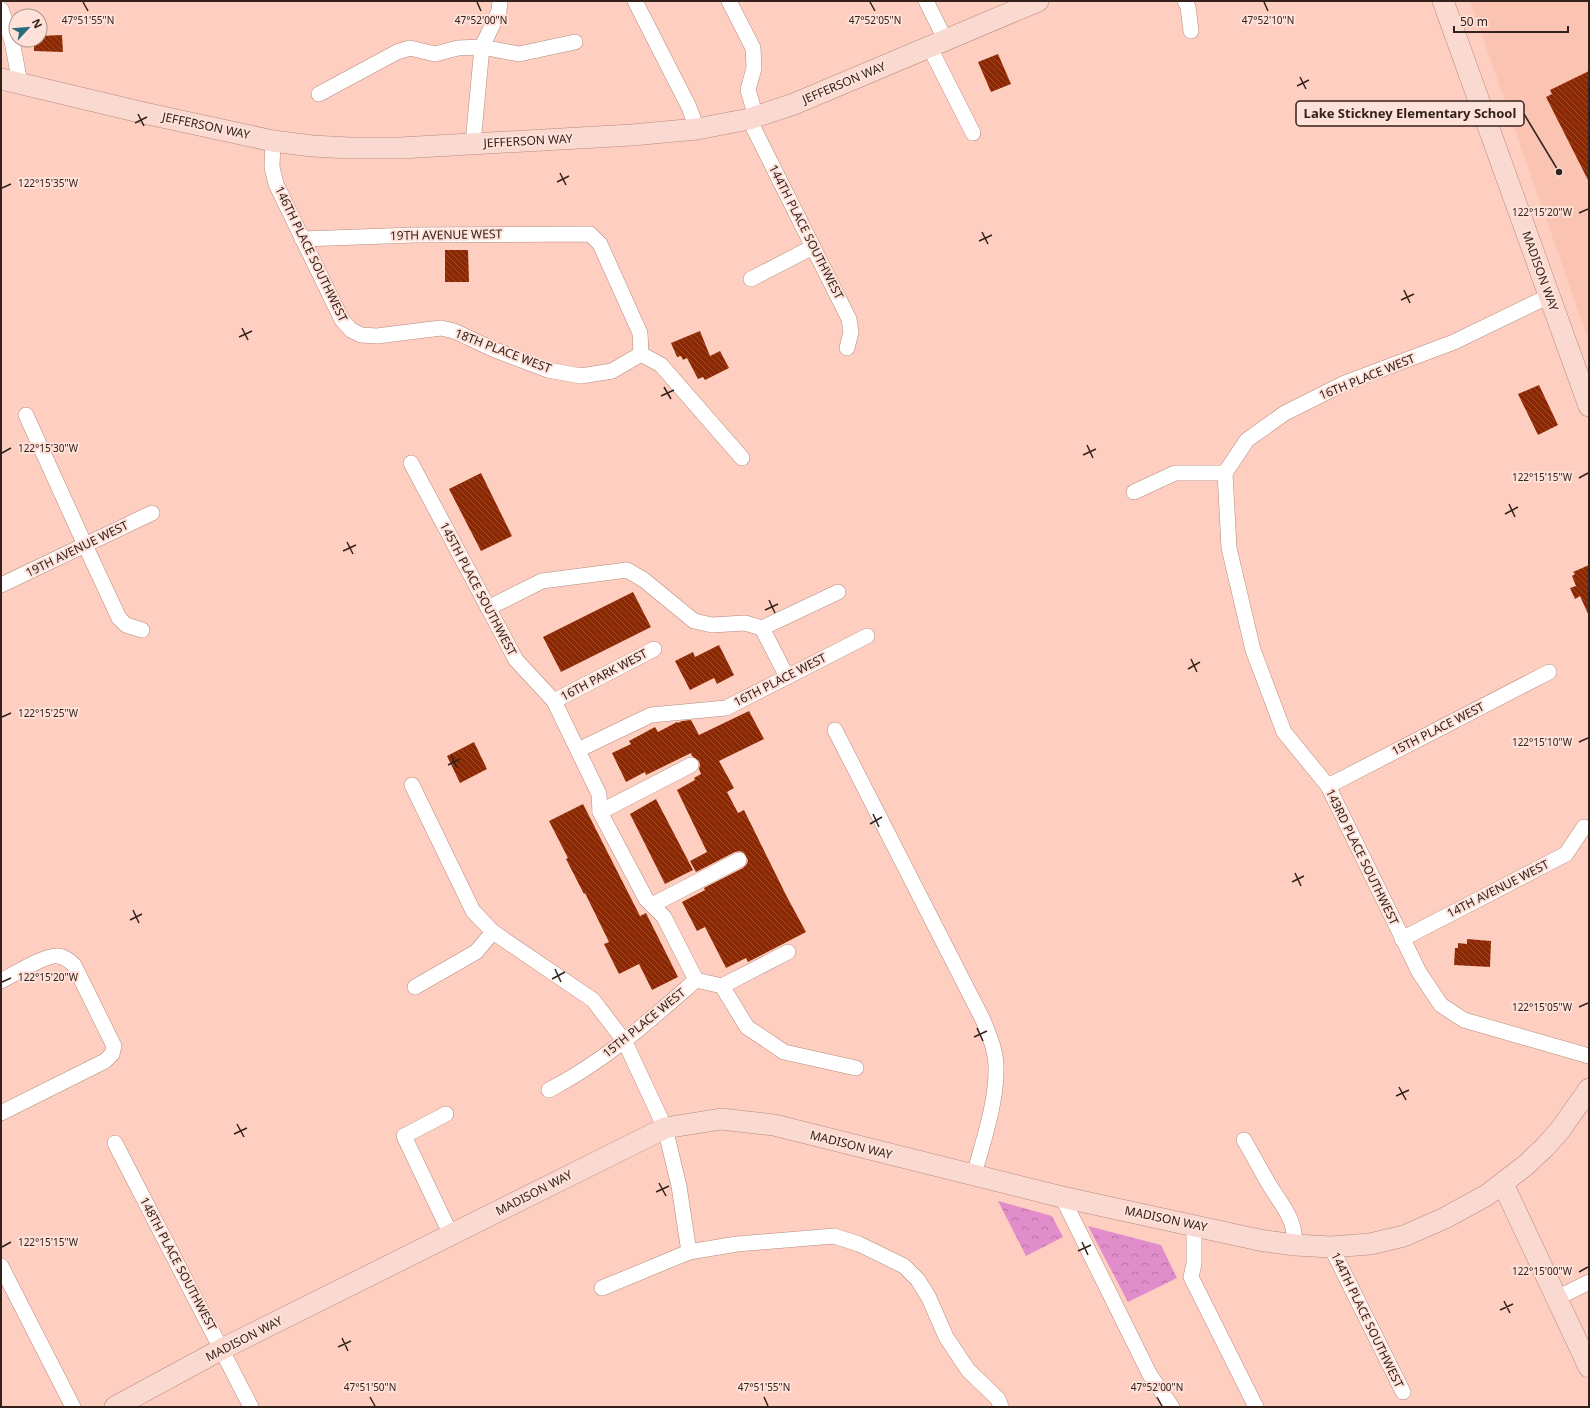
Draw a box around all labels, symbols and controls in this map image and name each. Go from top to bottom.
north arrow [8,8,48,48]
scale bar [1454,8,1568,34]
text: 47°51'55"N [62,13,114,27]
text: 47°52'00"N [455,13,507,27]
text: 47°52'05"N [849,13,901,27]
text: 47°52'10"N [1242,13,1294,27]
text: 50 m [1460,13,1488,30]
text: N [29,16,46,31]
street label: JEFFERSON WAY [799,57,888,108]
callout: Lake Stickney Elementary School [1296,101,1524,126]
text: Lake Stickney Elementary School [1304,104,1516,122]
street label: JEFFERSON WAY [160,108,252,143]
street label: JEFFERSON WAY [482,130,573,151]
street label: 144TH PLACE SOUTHWEST [765,162,848,302]
text: 122°15'35"W [18,176,79,190]
street label: 146TH PLACE SOUTHWEST [271,183,352,325]
text: 122°15'20"W [1512,205,1573,219]
street label: 19TH AVENUE WEST [390,225,503,244]
street label: MADISON WAY [1518,228,1563,313]
street label: 18TH PLACE WEST [453,324,554,377]
street label: 16TH PLACE WEST [1316,349,1418,403]
text: 122°15'30"W [18,441,79,455]
text: 122°15'15"W [1512,470,1573,484]
street label: 19TH AVENUE WEST [23,516,131,581]
street label: 145TH PLACE SOUTHWEST [436,519,521,659]
street label: 16TH PARK WEST [557,644,650,705]
street label: 16TH PLACE WEST [731,649,829,710]
street label: 15TH PLACE WEST [1389,698,1487,759]
text: 122°15'25"W [18,706,79,720]
text: 122°15'10"W [1512,735,1573,749]
street label: 143RD PLACE SOUTHWEST [1322,786,1403,928]
street label: 14TH AVENUE WEST [1444,855,1552,922]
text: 122°15'20"W [18,970,79,984]
street label: 15TH PLACE WEST [599,984,689,1061]
text: 122°15'05"W [1512,1000,1573,1014]
street label: MADISON WAY [808,1126,894,1163]
street label: MADISON WAY [492,1166,575,1219]
street label: 148TH PLACE SOUTHWEST [136,1194,221,1334]
street label: MADISON WAY [1123,1201,1209,1236]
text: 122°15'15"W [18,1235,79,1249]
street label: 144TH PLACE SOUTHWEST [1327,1249,1408,1391]
text: 122°15'00"W [1512,1264,1573,1278]
street label: MADISON WAY [202,1312,285,1365]
text: 47°51'50"N [344,1380,396,1394]
text: 47°51'55"N [738,1380,790,1394]
text: 47°52'00"N [1131,1380,1183,1394]

